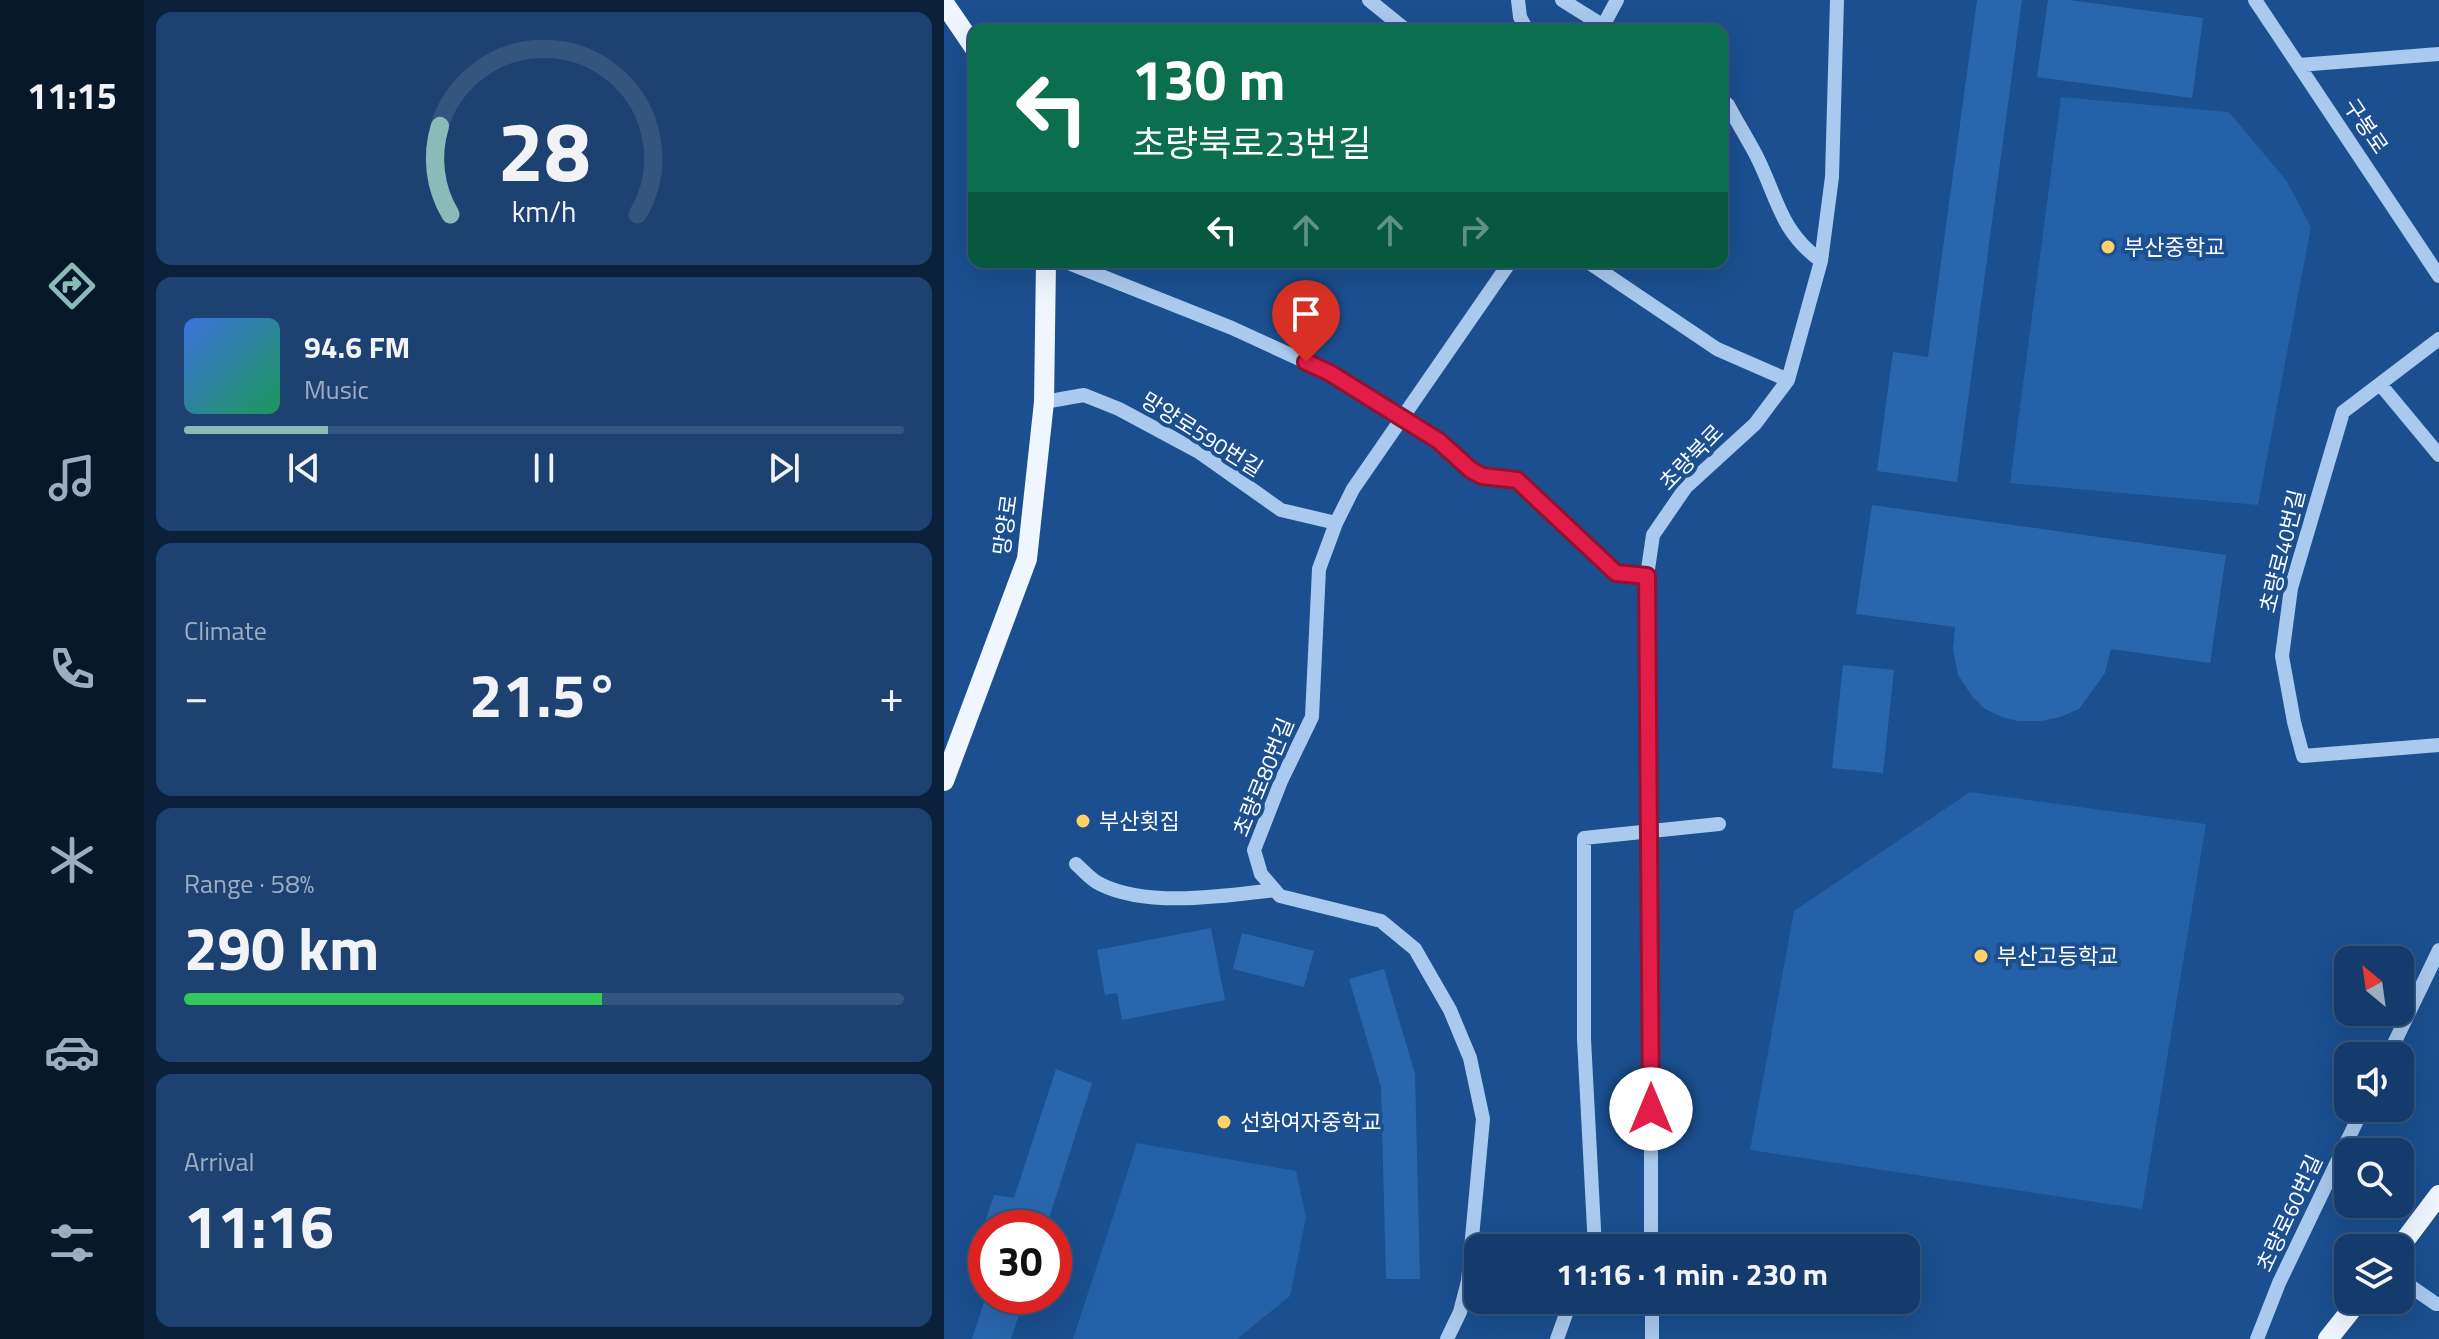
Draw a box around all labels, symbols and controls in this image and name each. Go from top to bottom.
text: 130 m [1132,37,1285,122]
icon: left [1000,56,1104,160]
text: 11:15 [27,68,117,123]
text: 28 [497,86,591,212]
street label: 구봉로 [2335,91,2397,161]
text: 초량북로23번길 [1132,115,1371,170]
text: km/h [512,190,576,233]
icon: left [1200,208,1244,252]
icon: ahead [1284,208,1328,252]
icon: ahead [1368,208,1412,252]
icon: right [1452,208,1496,252]
place label: 부산중학교 [2124,230,2225,264]
marker: 부산중학교 [2099,238,2117,256]
icon: directions [44,258,100,314]
pin [1272,280,1340,362]
icon: arrive [1284,292,1328,336]
text: 94.6 FM [304,324,410,370]
text: Music [304,370,369,409]
street label: 망양로590번길 [1134,383,1270,485]
street label: 초량북로 [1651,416,1731,498]
icon: previous [282,446,326,490]
icon: pause [522,446,566,490]
icon: next [762,446,806,490]
icon: music [44,450,100,506]
street label: 초량로40번길 [2250,486,2314,616]
street label: 망양로 [984,493,1026,557]
text: Climate [184,611,267,650]
icon: phone [44,641,100,697]
text: 21.5° [469,649,619,740]
text: − [184,662,209,729]
text: + [879,662,904,729]
street label: 초량로80번길 [1224,712,1302,842]
place label: 부산횟집 [1099,804,1180,838]
marker: 부산횟집 [1074,812,1092,830]
icon: climate [44,832,100,888]
text: Range · 58% [184,864,314,903]
text: 290 km [184,902,379,993]
place label: 부산고등학교 [1997,939,2118,973]
north arrow [2334,946,2414,1026]
map controls [2334,946,2414,1314]
marker: 부산고등학교 [1972,947,1990,965]
icon: car [44,1024,100,1080]
button: sound [2334,1042,2414,1122]
position arrow [1609,1067,1693,1151]
place label: 선화여자중학교 [1240,1105,1382,1139]
marker: 선화여자중학교 [1215,1113,1233,1131]
button: search [2334,1138,2414,1218]
text: Arrival [184,1142,255,1181]
street label: 초량로60번길 [2247,1149,2331,1277]
text: 11:16 [184,1180,334,1271]
speed limit sign: 30 [968,1210,1072,1314]
icon: filters [44,1215,100,1271]
button: layers [2334,1234,2414,1314]
text: 11:16 · 1 min · 230 m [1556,1251,1828,1297]

